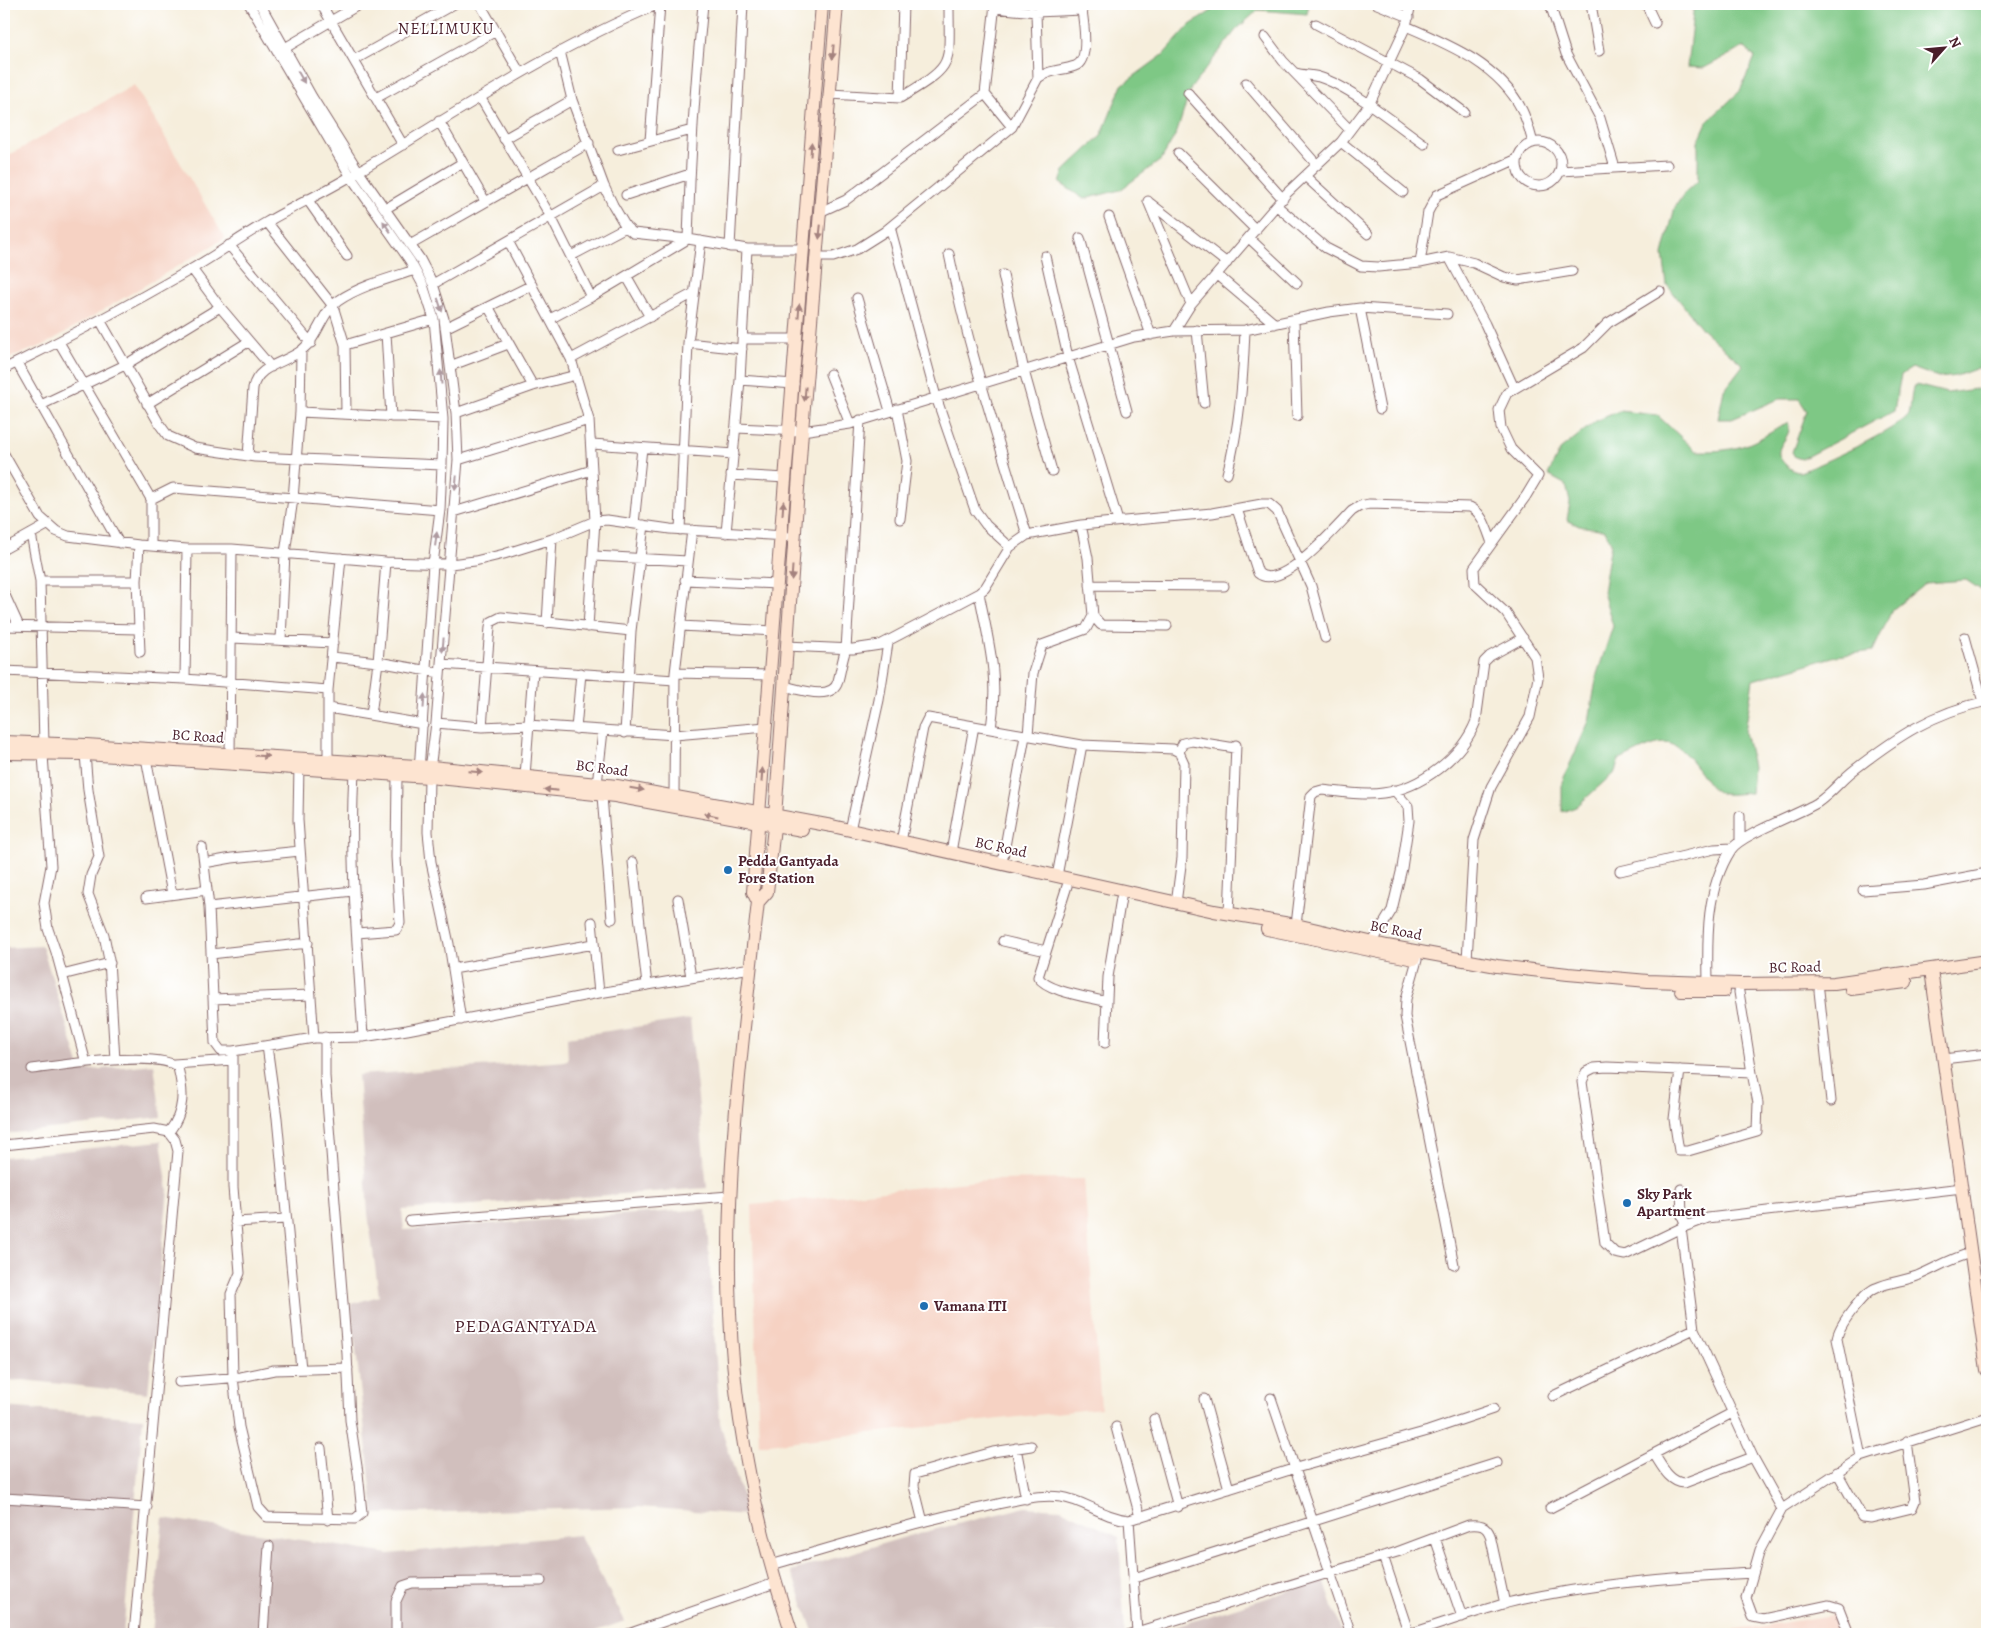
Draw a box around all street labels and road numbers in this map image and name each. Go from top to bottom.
street label: BC Road [171,724,226,748]
street label: BC Road [575,755,630,781]
street label: BC Road [973,832,1030,862]
street label: BC Road [1368,915,1425,945]
street label: BC Road [1769,957,1822,977]

